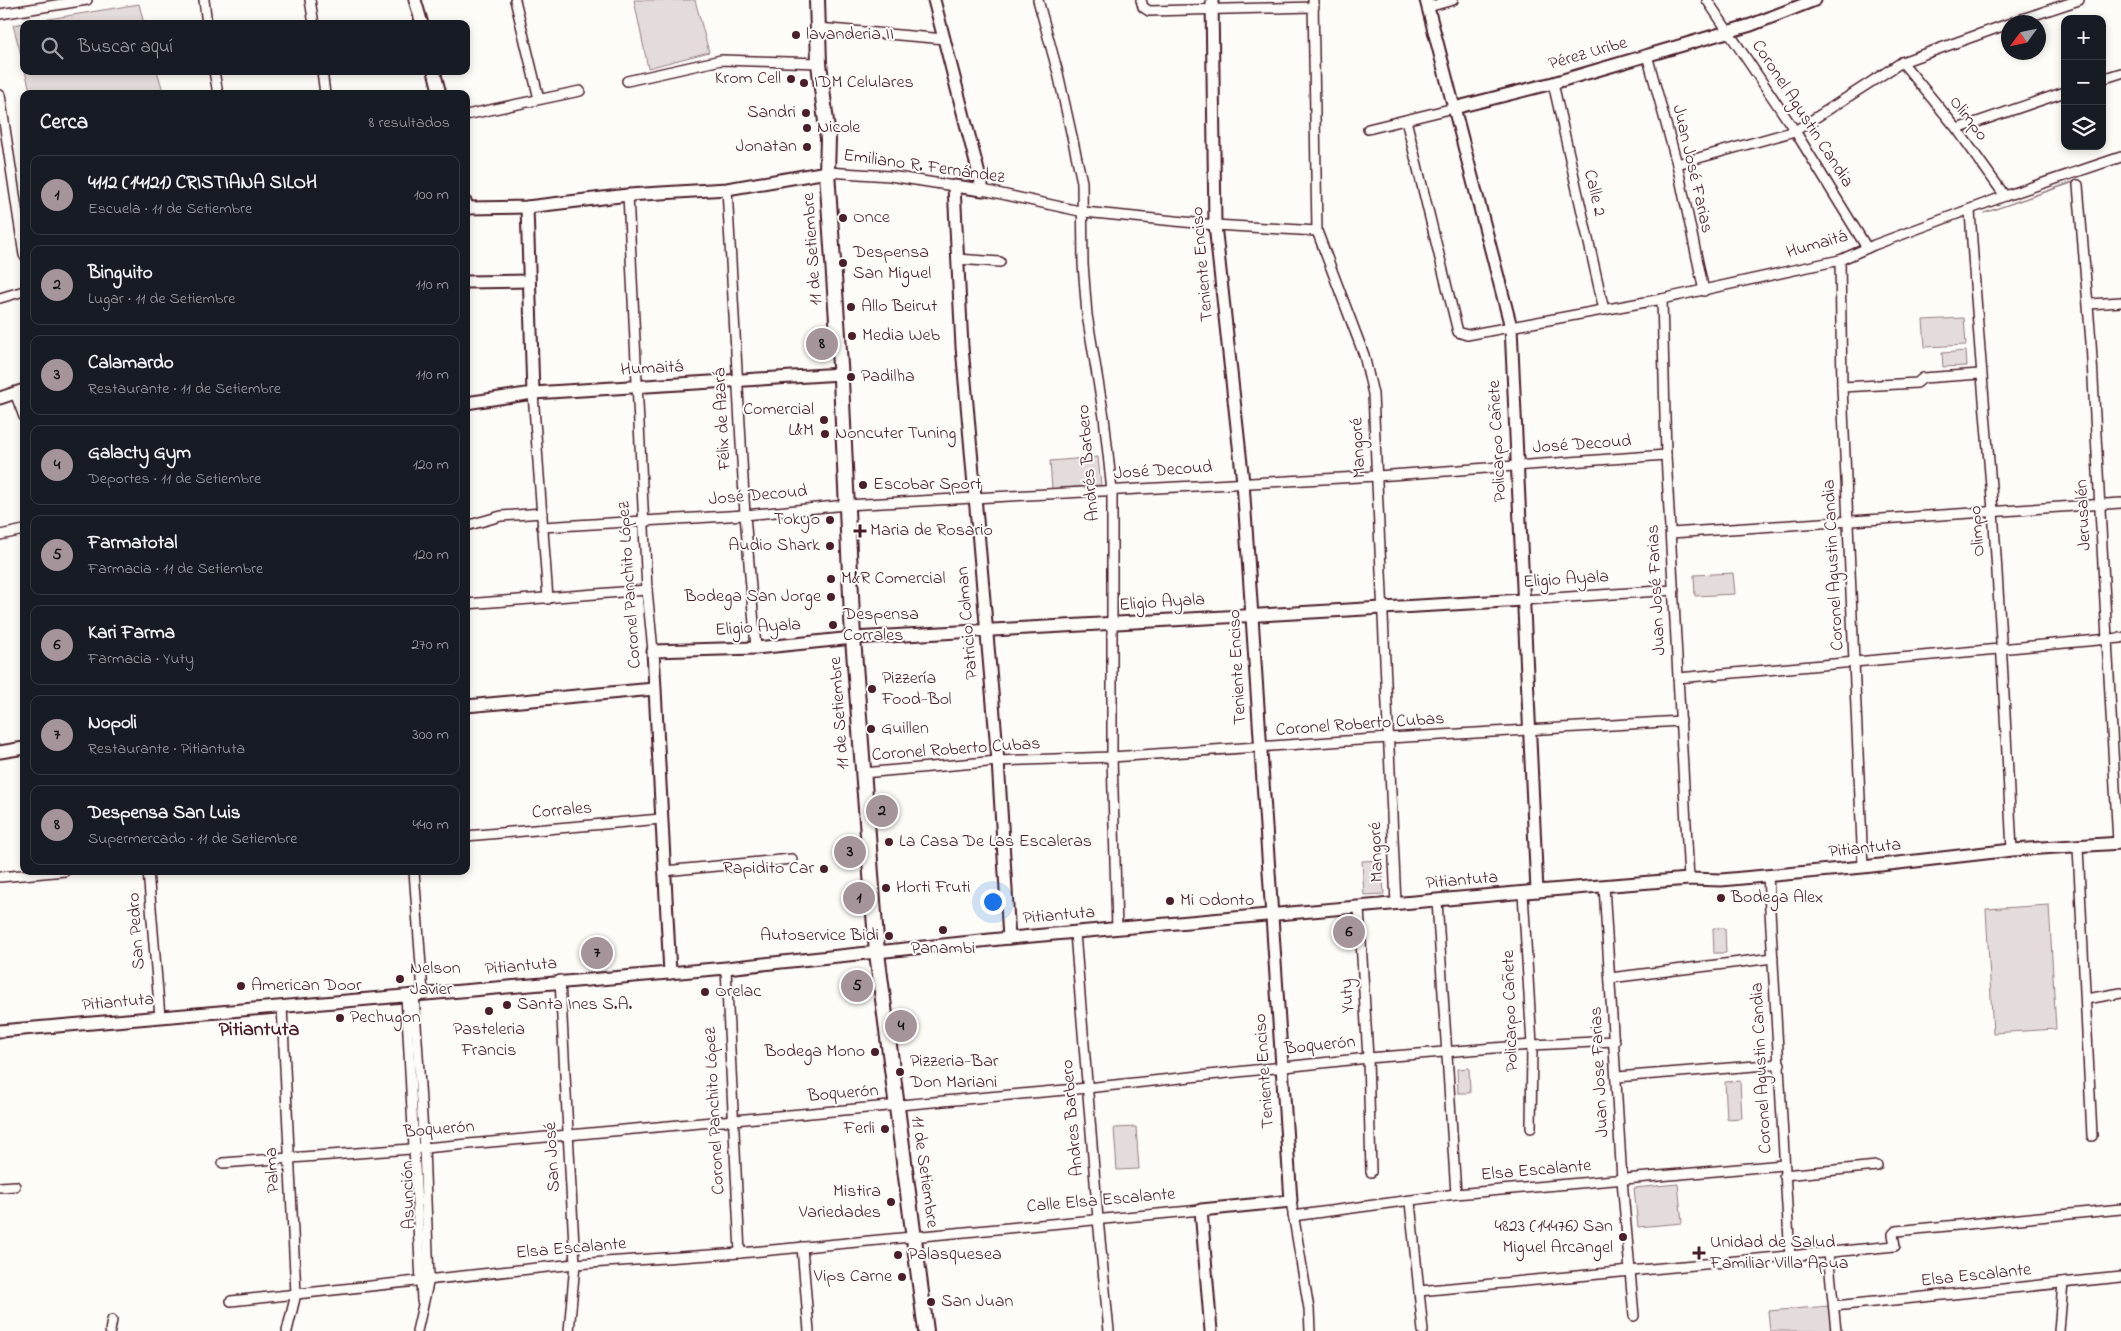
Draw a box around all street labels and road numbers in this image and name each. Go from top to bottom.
street label: Pérez Uribe [1546,30,1631,78]
street label: Coronel Agustin Candia [1744,35,1860,194]
street label: Olimpo [1942,91,1994,147]
street label: Juan José Farias [1665,102,1719,236]
street label: Emiliano R. Fernández [842,143,1007,191]
street label: Calle 2 [1576,167,1612,219]
street label: 11 de Setiembre [796,191,830,306]
street label: Teniente Enciso [1185,205,1221,323]
street label: Humaitá [1783,224,1851,266]
street label: Humaitá [620,354,684,384]
street label: Félix de Azará [707,367,739,472]
street label: Policarpo Cañete [1482,378,1514,503]
street label: Andrés Barbero [1071,403,1107,523]
street label: Mangoré [1344,416,1375,479]
street label: José Decoud [1532,429,1632,461]
street label: José Decoud [1113,455,1213,487]
street label: Jerusalén [2069,478,2099,551]
street label: José Decoud [708,479,808,513]
street label: Coronel Agustin Candia [1817,479,1852,651]
street label: Coronel Panchito López [611,500,649,670]
street label: Olimpo [1963,505,1993,557]
street label: Juan José Farias [1641,524,1673,656]
street label: Eligio Ayala [1522,564,1610,597]
street label: Patricio Colman [950,565,986,681]
street label: Eligio Ayala [1118,587,1206,620]
street label: Teniente Enciso [1222,609,1254,725]
street label: Eligio Ayala [714,612,802,645]
street label: 11 de Setiembre [823,655,857,770]
street label: Coronel Roberto Cubas [1275,706,1445,744]
street label: Coronel Roberto Cubas [871,731,1041,769]
street label: Corrales [531,795,593,827]
street label: Mangoré [1363,820,1392,883]
street label: Pitiantuta [1828,832,1902,866]
street label: Pitiantuta [1425,865,1499,897]
street label: San Pedro [121,892,153,970]
street label: Pitiantuta [1022,900,1096,932]
street label: Policarpo Cañete [1496,949,1526,1072]
street label: Pitiantuta [484,951,558,983]
street label: Yuty [1334,978,1362,1014]
street label: Coronel Agustin Candia [1745,982,1780,1154]
street label: Pitiantuta [81,987,155,1019]
street label: Juan Jose Farias [1584,1006,1616,1138]
street label: Teniente Enciso [1248,1012,1282,1130]
street label: Coronel Panchito López [698,1026,732,1195]
street label: Boquerón [1282,1029,1357,1063]
street label: Andres Barbero [1055,1058,1091,1178]
street label: Boquerón [805,1078,880,1110]
street label: Boquerón [401,1114,476,1146]
street label: 11 de Setiembre [903,1114,945,1231]
street label: San José [538,1120,568,1193]
street label: Palma [259,1146,287,1194]
street label: Elsa Escalante [1480,1153,1593,1189]
street label: Asunción [395,1160,423,1230]
street label: Calle Elsa Escalante [1026,1181,1177,1220]
street label: Elsa Escalante [515,1231,628,1267]
street label: Elsa Escalante [1920,1257,2033,1295]

